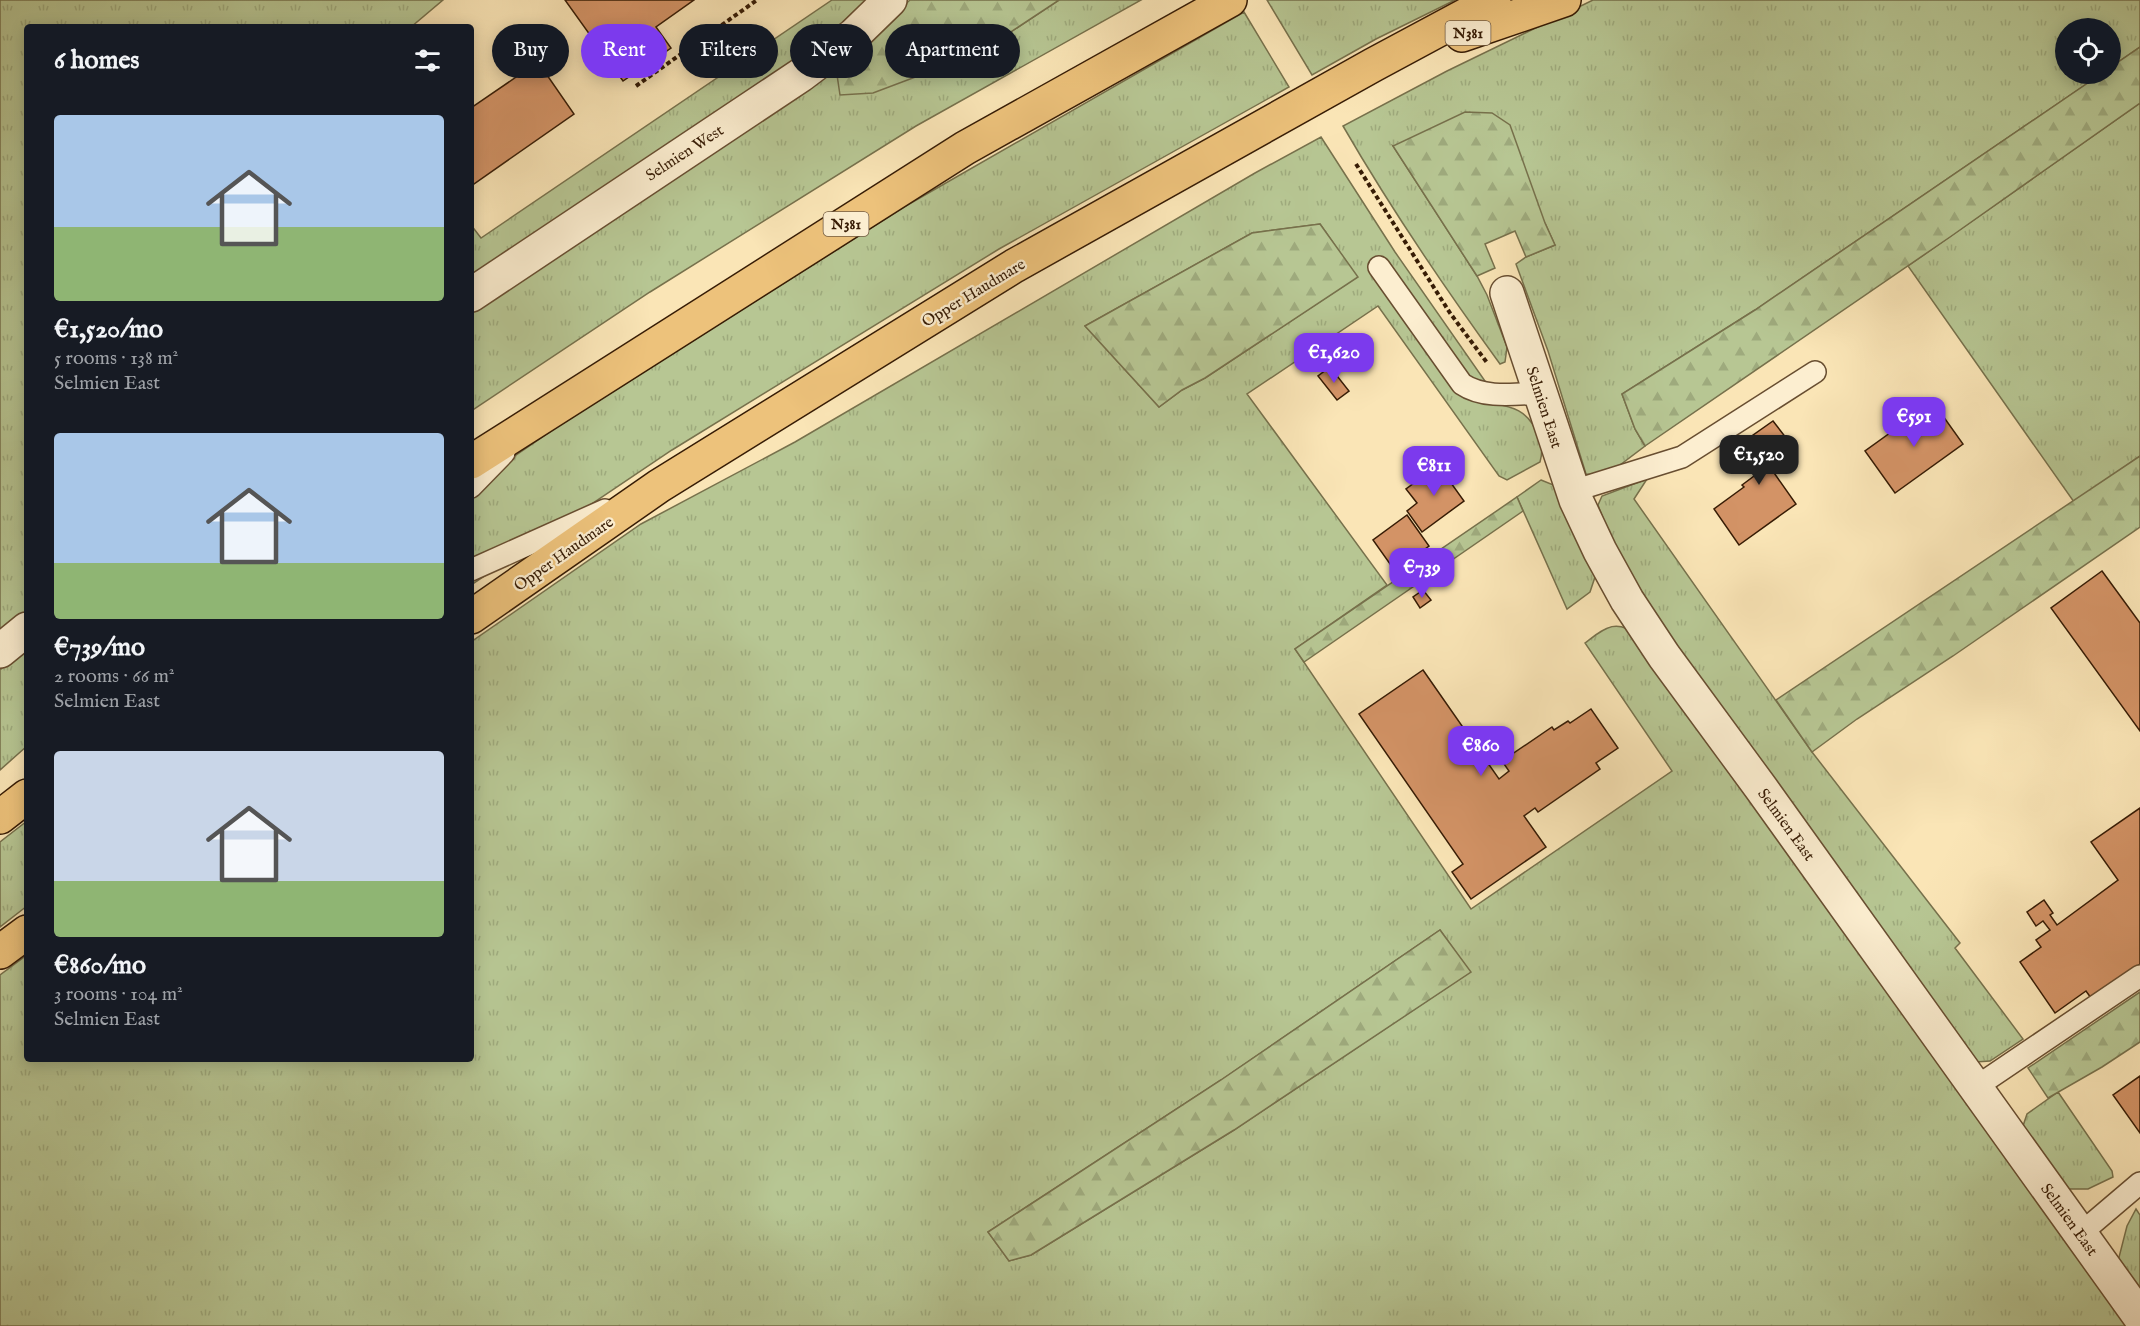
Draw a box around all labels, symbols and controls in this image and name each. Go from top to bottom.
map controls [2055,18,2121,84]
button: locate [2055,18,2121,84]
road number: N381 [1446,21,1490,45]
chip: Buy [492,24,569,78]
chip: Rent [581,24,667,78]
chip: Filters [679,24,778,78]
chip: New [790,24,873,78]
chip: Apartment [885,24,1020,78]
text: 6 homes [54,44,139,77]
icon: filters [411,44,444,77]
street label: Selmien West [642,121,728,186]
icon: home [195,154,303,262]
road number: N381 [824,212,868,236]
street label: Opper Haudmare [919,255,1029,332]
text: €1,520/mo [54,313,163,346]
pin: €1,620 [1285,333,1383,384]
text: €1,620 [1308,340,1360,365]
text: 5 rooms · 138 m² [54,346,178,371]
street label: Selmien East [1520,364,1566,452]
text: Selmien East [54,371,160,396]
pin: €591 [1878,397,1950,448]
text: €591 [1896,404,1932,429]
pin: €1,520 [1710,435,1808,486]
text: €1,520 [1734,442,1784,467]
pin: €811 [1398,446,1470,497]
text: €811 [1417,453,1451,478]
icon: home [195,472,303,580]
street label: Opper Haudmare [510,513,618,596]
pin: €739 [1386,548,1458,599]
text: €739 [1403,555,1441,580]
text: €739/mo [54,631,145,664]
text: 2 rooms · 66 m² [54,664,175,689]
text: Selmien East [54,689,160,714]
pin: €860 [1445,726,1517,777]
text: €860 [1462,733,1500,758]
street label: Selmien East [1752,785,1819,866]
icon: home [195,790,303,898]
text: €860/mo [54,949,146,982]
text: 3 rooms · 104 m² [54,982,183,1007]
text: Selmien East [54,1007,160,1032]
street label: Selmien East [2035,1180,2102,1261]

